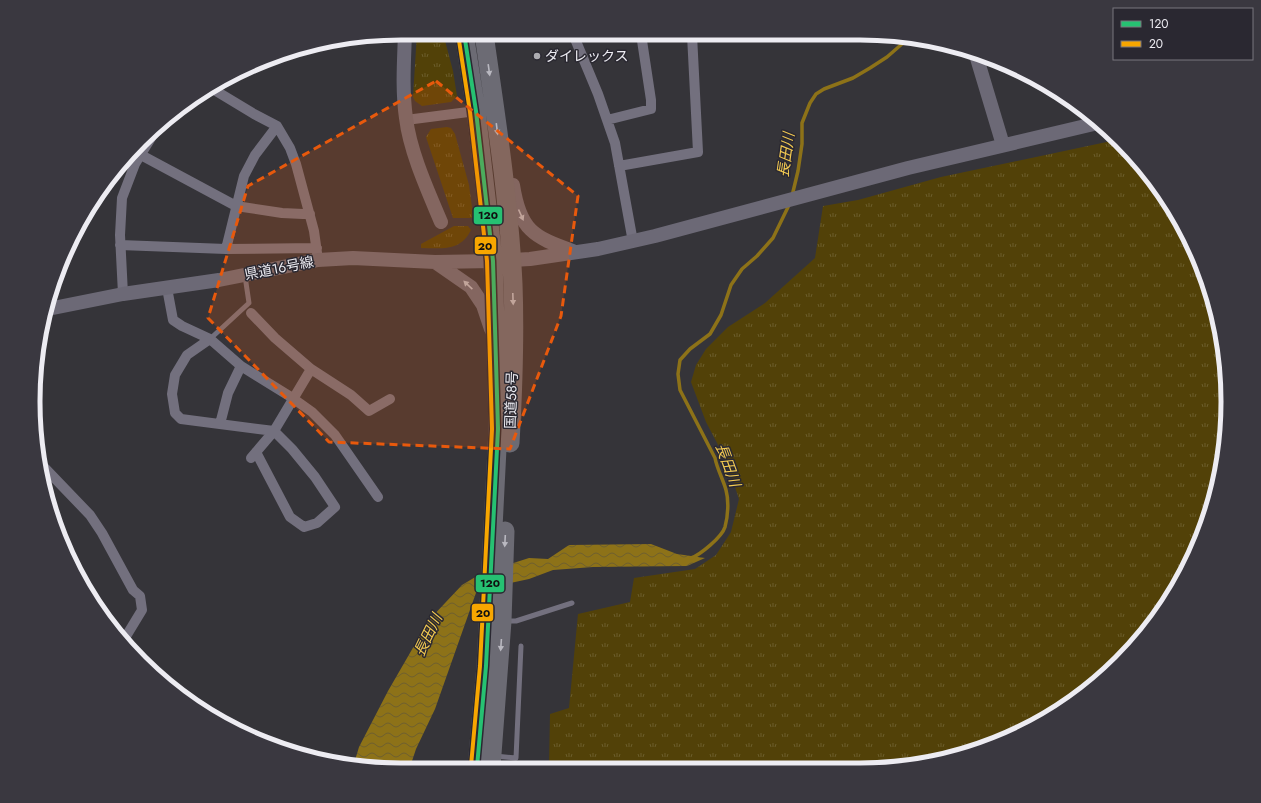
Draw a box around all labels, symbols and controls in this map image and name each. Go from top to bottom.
legend [1113,8,1253,60]
text: 120 [1149,15,1168,33]
text: 20 [1149,35,1163,53]
place label: ダイレックス [545,46,629,66]
marker: ダイレックス [532,51,542,61]
one-way arrow [486,64,492,76]
one-way arrow [494,123,500,135]
water label: 長田川 [772,129,800,179]
line badge: 120 [473,206,503,225]
text: 120 [478,207,498,223]
one-way arrow [518,209,524,221]
line badge: 20 [474,236,497,255]
text: 20 [478,238,492,254]
street label: 県道16号線 [243,251,315,285]
one-way arrow [463,281,473,290]
one-way arrow [510,293,516,306]
street label: 国道58号 [500,371,522,429]
water label: 長田川 [710,440,747,492]
one-way arrow [501,535,508,547]
line badge: 120 [475,574,505,593]
text: 120 [480,575,500,591]
line badge: 20 [471,603,494,622]
text: 20 [476,605,490,621]
water label: 長田川 [408,608,449,660]
one-way arrow [497,639,504,651]

